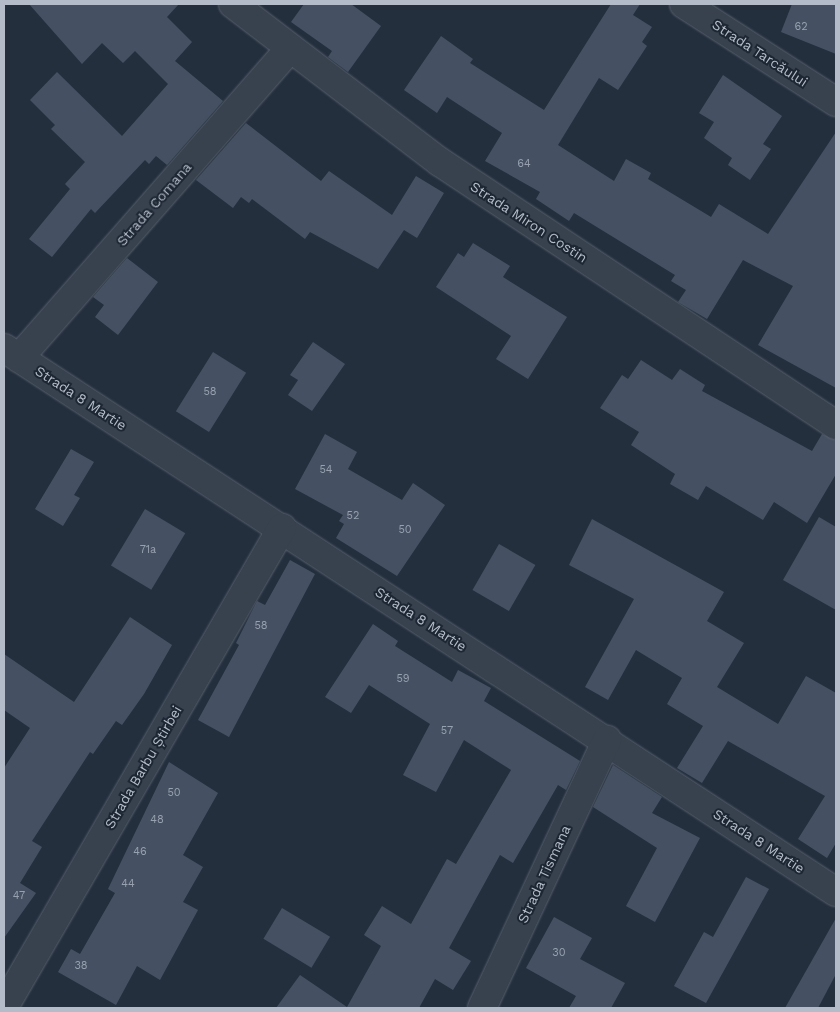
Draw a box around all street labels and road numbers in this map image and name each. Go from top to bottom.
street label: Strada Tarcăului [709,16,811,90]
street label: Strada Comana [113,159,195,249]
street label: Strada Miron Costin [467,178,591,266]
street label: Strada 8 Martie [32,362,130,434]
street label: Strada 8 Martie [372,583,470,655]
street label: Strada Barbu Știrbei [101,702,185,832]
street label: Strada 8 Martie [710,805,808,877]
street label: Strada Tismana [514,822,574,926]

